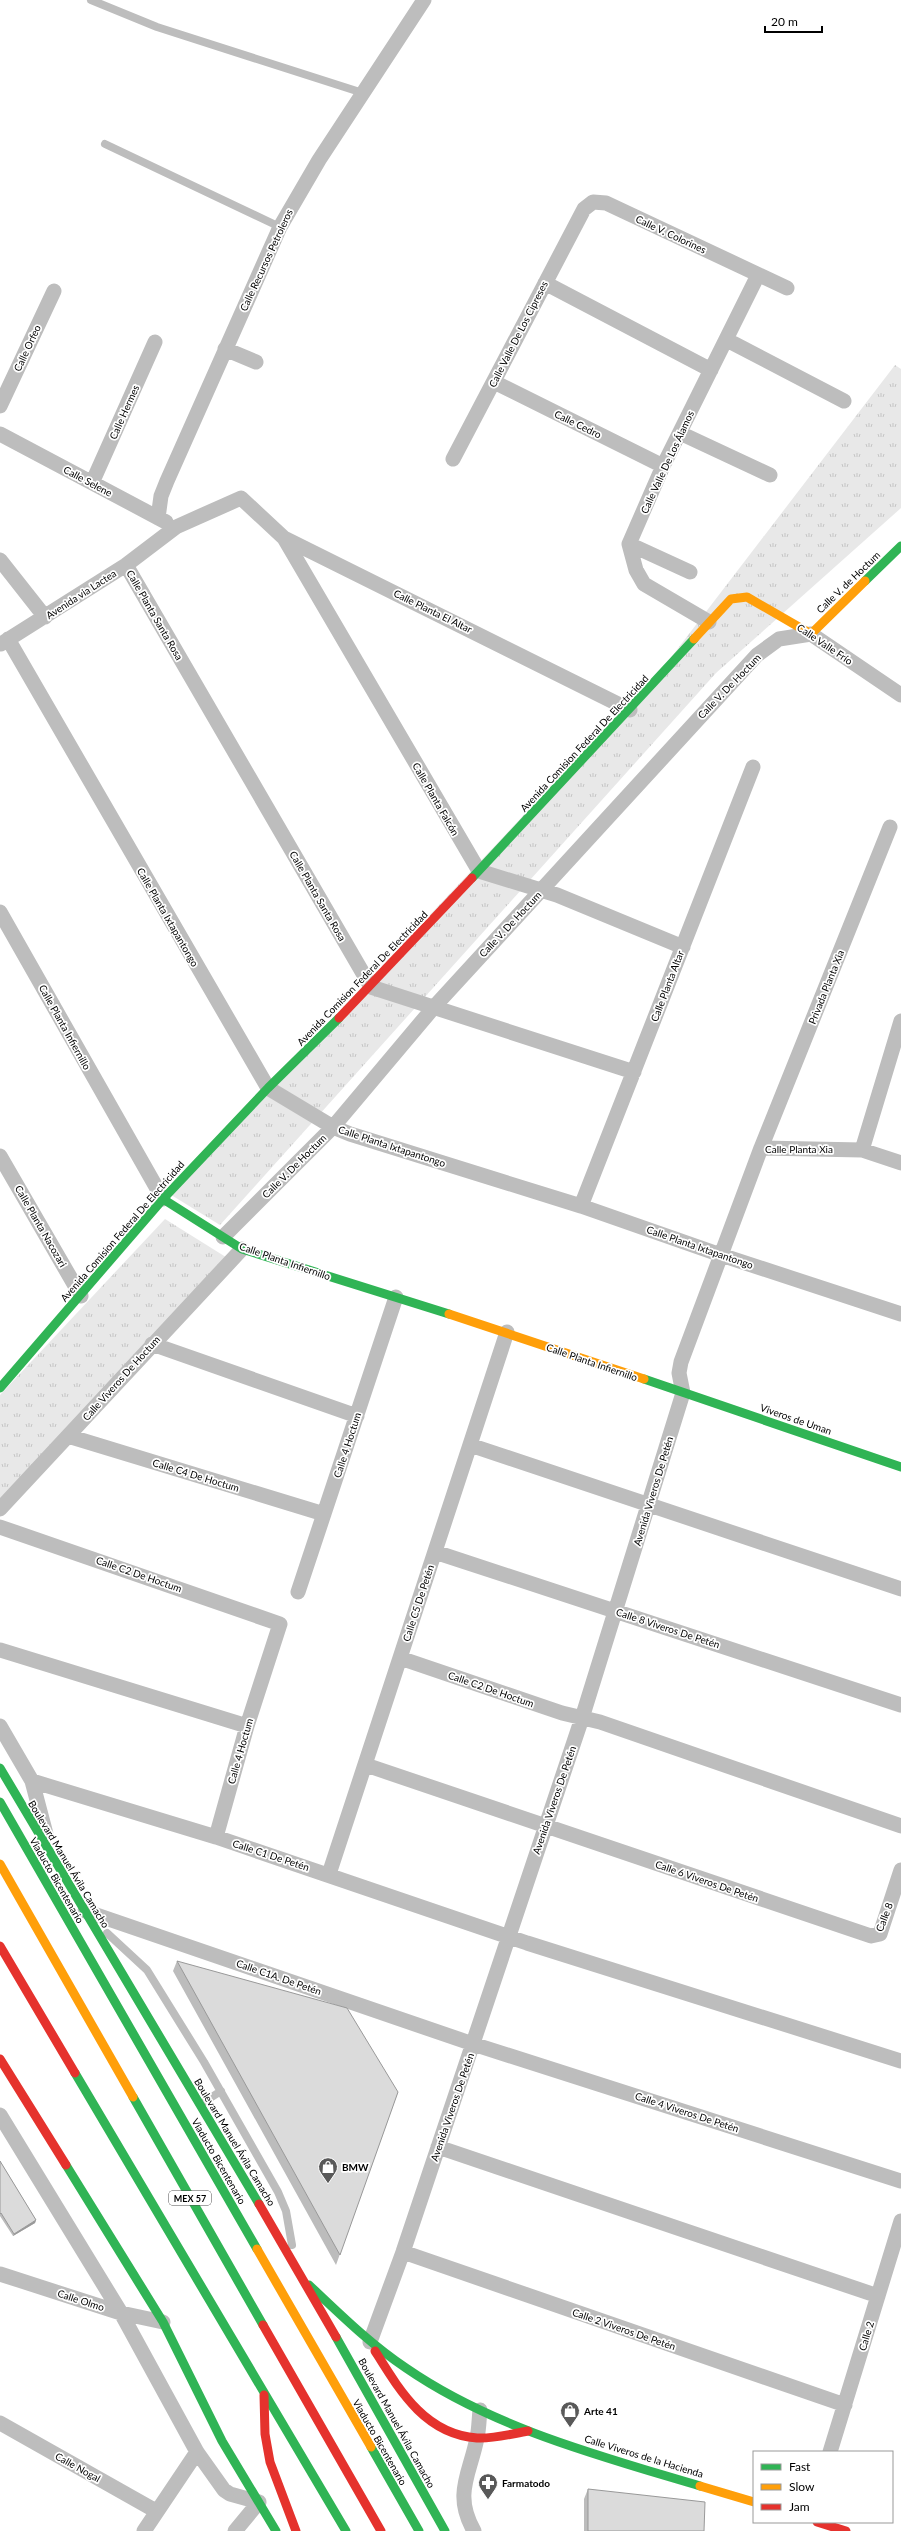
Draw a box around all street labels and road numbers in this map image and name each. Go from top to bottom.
street label: Calle Recursos Petroleros [237,207,295,313]
street label: Calle V. Colorines [634,212,708,256]
street label: Calle Valle De Los Cipreses [486,279,550,389]
street label: Calle Orfeo [11,322,43,373]
street label: Calle Hermes [107,383,141,441]
street label: Calle Cedro [553,407,604,441]
street label: Calle Valle De Los Álamos [638,409,696,515]
street label: Calle Selene [62,463,114,499]
street label: Calle V. de Hoctum [814,549,882,615]
street label: Avenida via Lactea [44,567,118,621]
street label: Calle Planta Santa Rosa [124,568,186,662]
street label: Calle Planta El Altar [392,587,474,635]
street label: Calle Valle Frío [795,621,855,667]
street label: Calle V. De Hoctum [695,651,763,721]
street label: Avenida Comision Federal De Electricidad [517,672,651,814]
street label: Calle Planta Falcón [410,760,462,838]
street label: Calle Planta Santa Rosa [287,849,349,943]
street label: Calle Planta Ixtapantongo [135,865,201,969]
street label: Calle V. De Hoctum [476,889,544,959]
street label: Avenida Comision Federal De Electricidad [294,908,430,1048]
street label: Calle Planta Altar [648,948,686,1023]
street label: Privada Planta Xia [806,948,846,1026]
street label: Calle Planta Infiernillo [37,982,94,1072]
street label: Calle Planta Ixtapantongo [337,1123,447,1169]
street label: Calle V. De Hoctum [260,1132,328,1200]
street label: Calle Planta Xia [765,1143,833,1155]
street label: Avenida Comision Federal De Electricidad [58,1158,186,1304]
street label: Calle Planta Nacozari [13,1183,69,1269]
street label: Calle Planta Ixtapantongo [645,1223,755,1271]
street label: Calle Planta Infiernillo [238,1240,332,1282]
street label: Calle Viveros De Hoctum [80,1333,162,1423]
street label: Calle Planta Infiernillo [545,1341,639,1383]
street label: Viveros de Uman [759,1401,833,1437]
street label: Calle 4 Hoctum [331,1411,363,1479]
street label: Avenida Viveros De Petén [631,1435,675,1547]
street label: Calle C4 De Hoctum [151,1456,241,1494]
street label: Calle C2 De Hoctum [95,1554,183,1594]
street label: Calle C5 De Petén [400,1563,436,1643]
street label: Calle 8 Viveros De Petén [615,1606,721,1650]
street label: Calle C2 De Hoctum [447,1669,535,1709]
street label: Calle 4 Hoctum [225,1717,255,1785]
street label: Avenida Viveros De Petén [530,1744,578,1856]
street label: Boulevard Manuel Ávila Camacho [26,1798,112,1930]
street label: Viaducto Bicentenario [27,1835,87,1925]
street label: Calle C1 De Petén [231,1837,311,1873]
street label: Calle 6 Viveros De Petén [654,1858,760,1904]
street label: Calle 8 [873,1901,895,1933]
street label: Calle C1A. De Petén [235,1957,323,1997]
street label: Avenida Viveros De Petén [428,2051,476,2163]
street label: Boulevard Manuel Ávila Camacho [192,2076,278,2208]
street label: Calle 4 Viveros De Petén [634,2090,740,2134]
street label: Viaducto Bicentenario [189,2116,249,2206]
road number: MEX 57 [169,2191,211,2205]
street label: Calle Olmo [56,2287,106,2313]
street label: Calle 2 Viveros De Petén [571,2306,677,2352]
street label: Calle 2 [856,2320,876,2352]
street label: Boulevard Manuel Ávila Camacho [356,2356,438,2490]
street label: Viaducto Bicentenario [350,2397,410,2487]
street label: Calle Viveros de la Hacienda [583,2432,705,2480]
street label: Calle Nogal [53,2450,103,2484]

